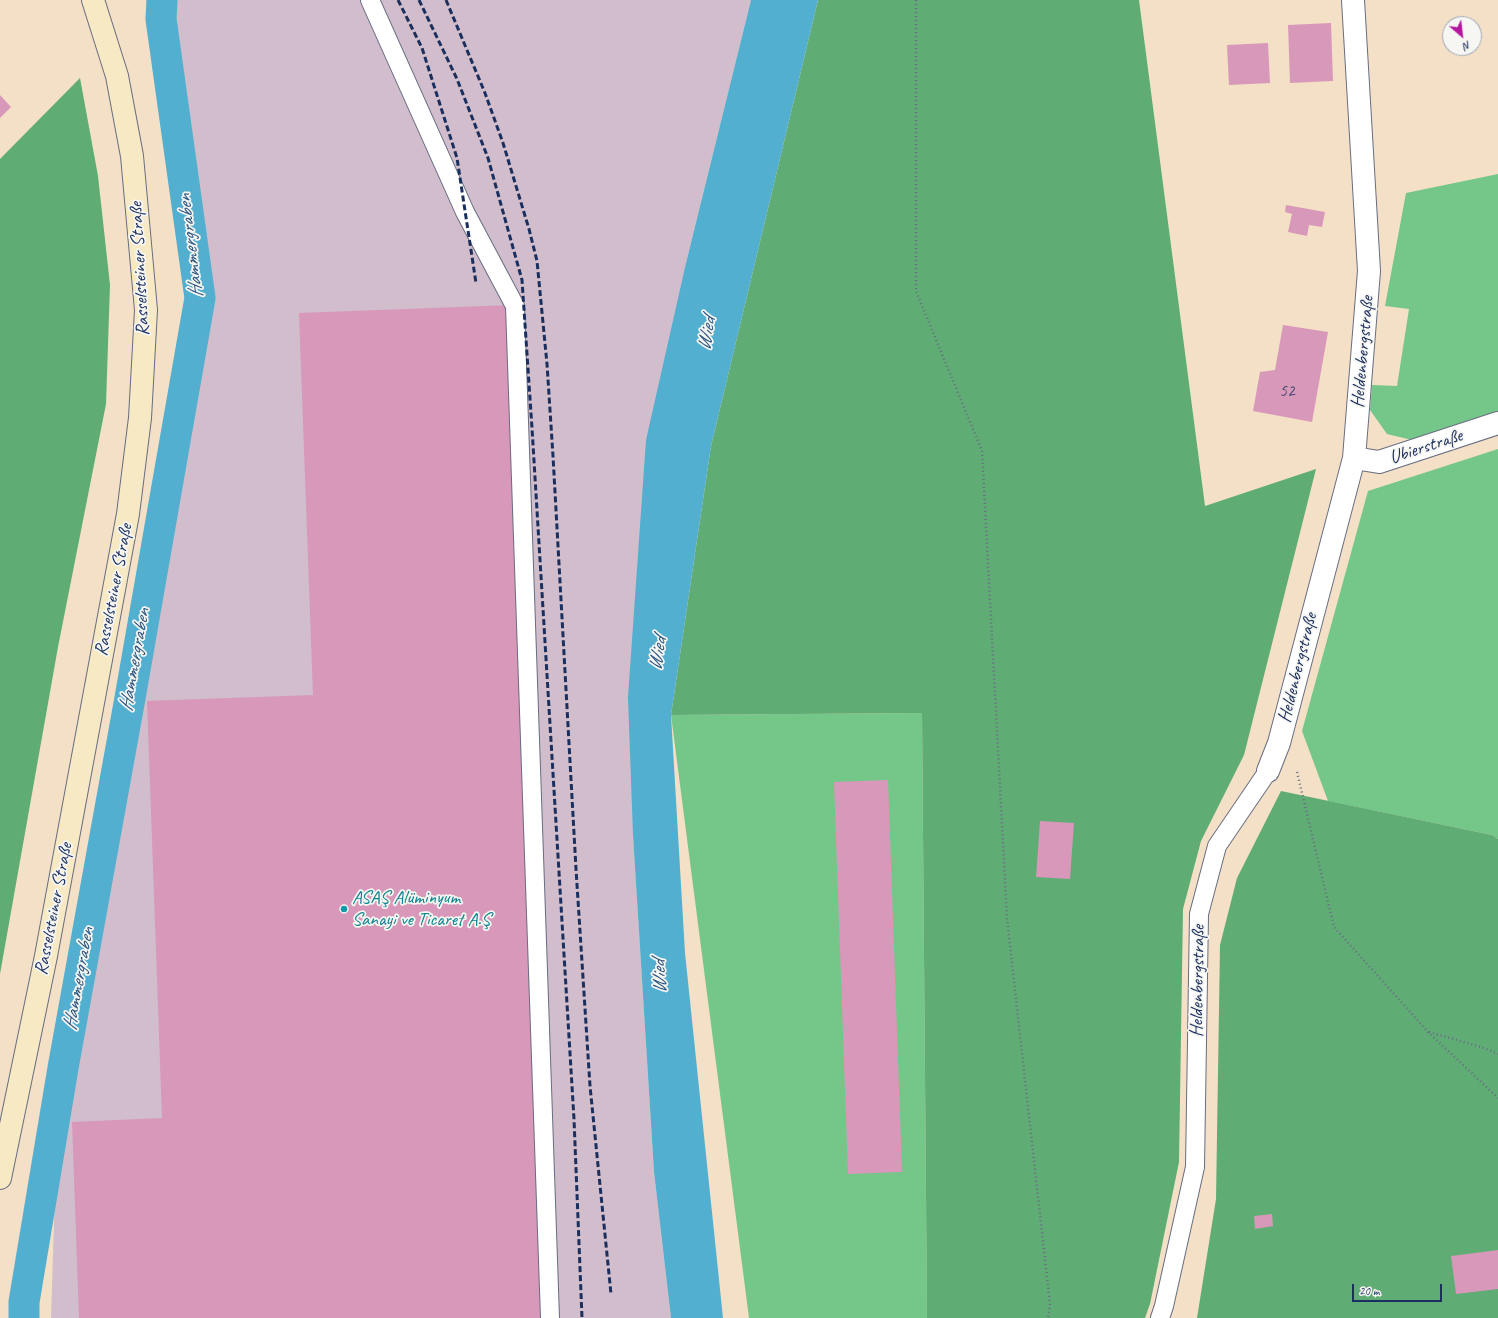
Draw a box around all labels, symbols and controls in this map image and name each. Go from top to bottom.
north arrow [1442,16,1482,56]
text: N [1461,38,1473,53]
water label: Hammergraben [173,193,209,299]
street label: Rasselsteiner Straße [125,201,155,337]
street label: Heldenbergstraße [1347,295,1379,409]
water label: Wied [693,316,721,352]
house number: 52 [1279,382,1295,402]
street label: Ubierstraße [1387,424,1465,470]
street label: Rasselsteiner Straße [90,522,138,658]
water label: Hammergraben [114,607,156,713]
street label: Heldenbergstraße [1273,611,1323,725]
water label: Wied [644,636,672,672]
street label: Rasselsteiner Straße [30,841,78,977]
place label: ASAŞ Alüminyum Sanayi ve Ticaret A.Ş [352,887,490,931]
marker: ASAŞ Alüminyum Sanayi ve Ticaret A.Ş [339,904,349,914]
street label: Heldenbergstraße [1186,925,1210,1037]
water label: Hammergraben [58,926,100,1032]
water label: Wied [647,960,673,994]
scale bar [1354,1276,1444,1302]
text: 20 m [1359,1283,1379,1299]

